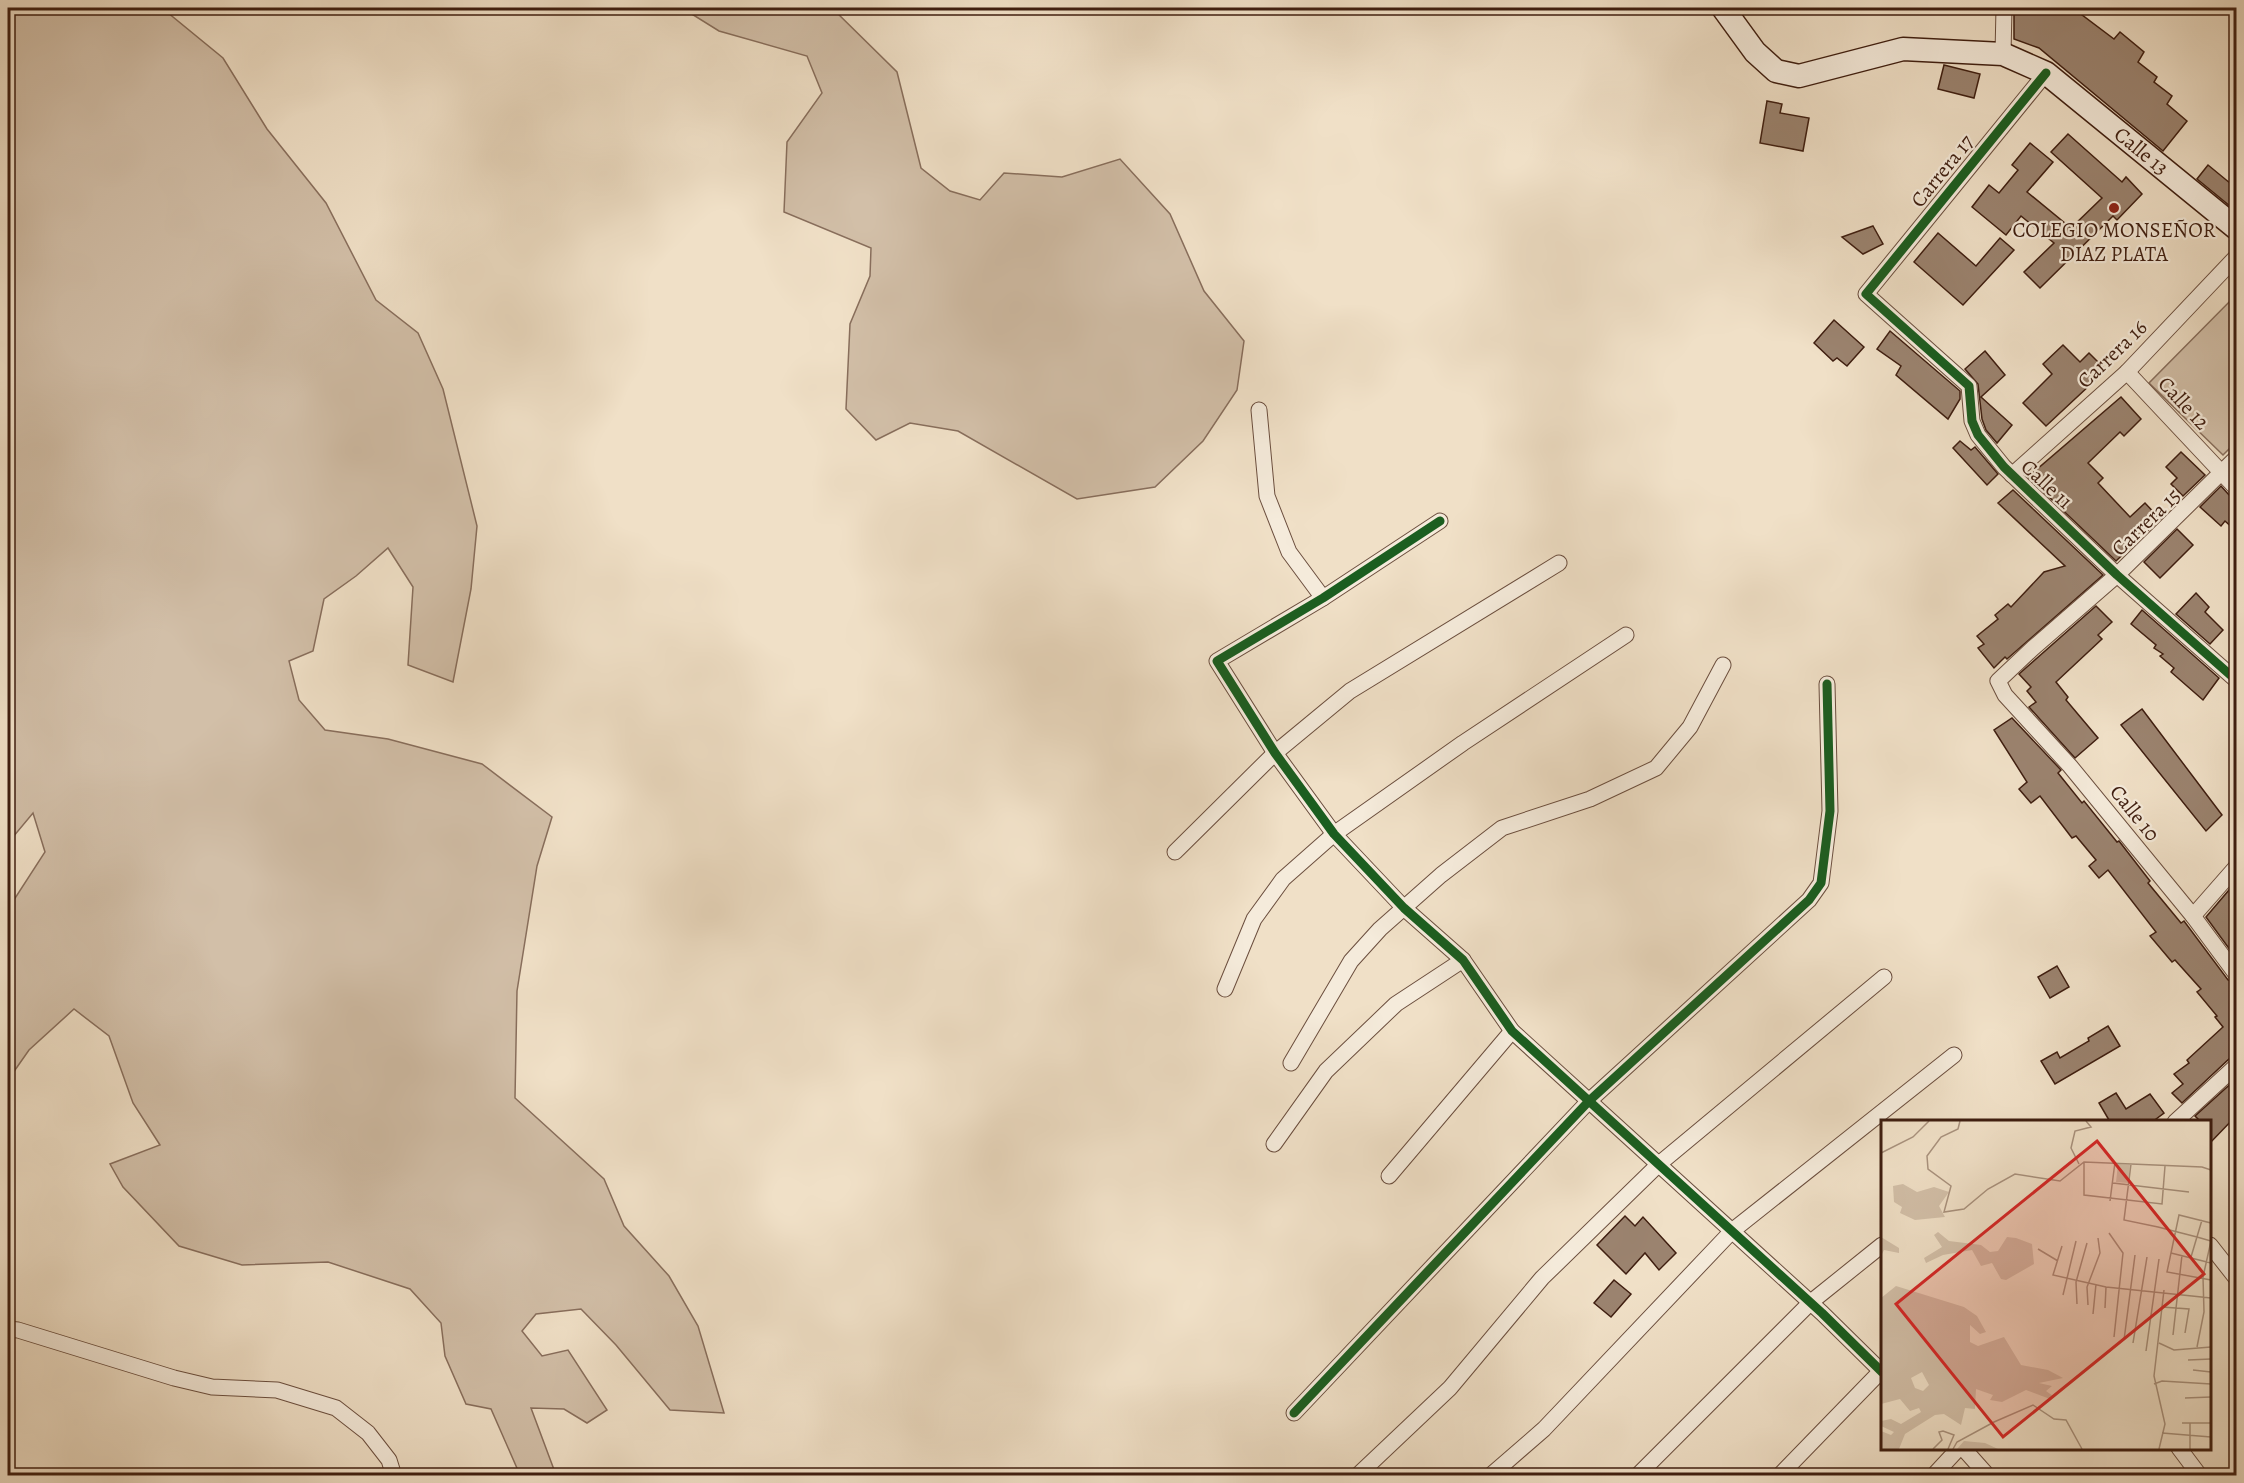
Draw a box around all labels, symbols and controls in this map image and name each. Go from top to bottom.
street label: Calle 13 [2108,120,2175,182]
street label: Carrera 17 [1904,129,1980,213]
marker: COLEGIO MONSEÑOR DIAZ PLATA [2107,201,2121,215]
place label: COLEGIO MONSEÑOR DIAZ PLATA [2012,216,2216,268]
street label: Carrera 16 [2071,314,2153,394]
street label: Calle 12 [2152,370,2216,436]
street label: Calle 11 [2015,453,2079,515]
street label: Carrera 15 [2105,482,2187,562]
street label: Calle 10 [2104,779,2166,847]
inset map [1881,1120,2211,1450]

